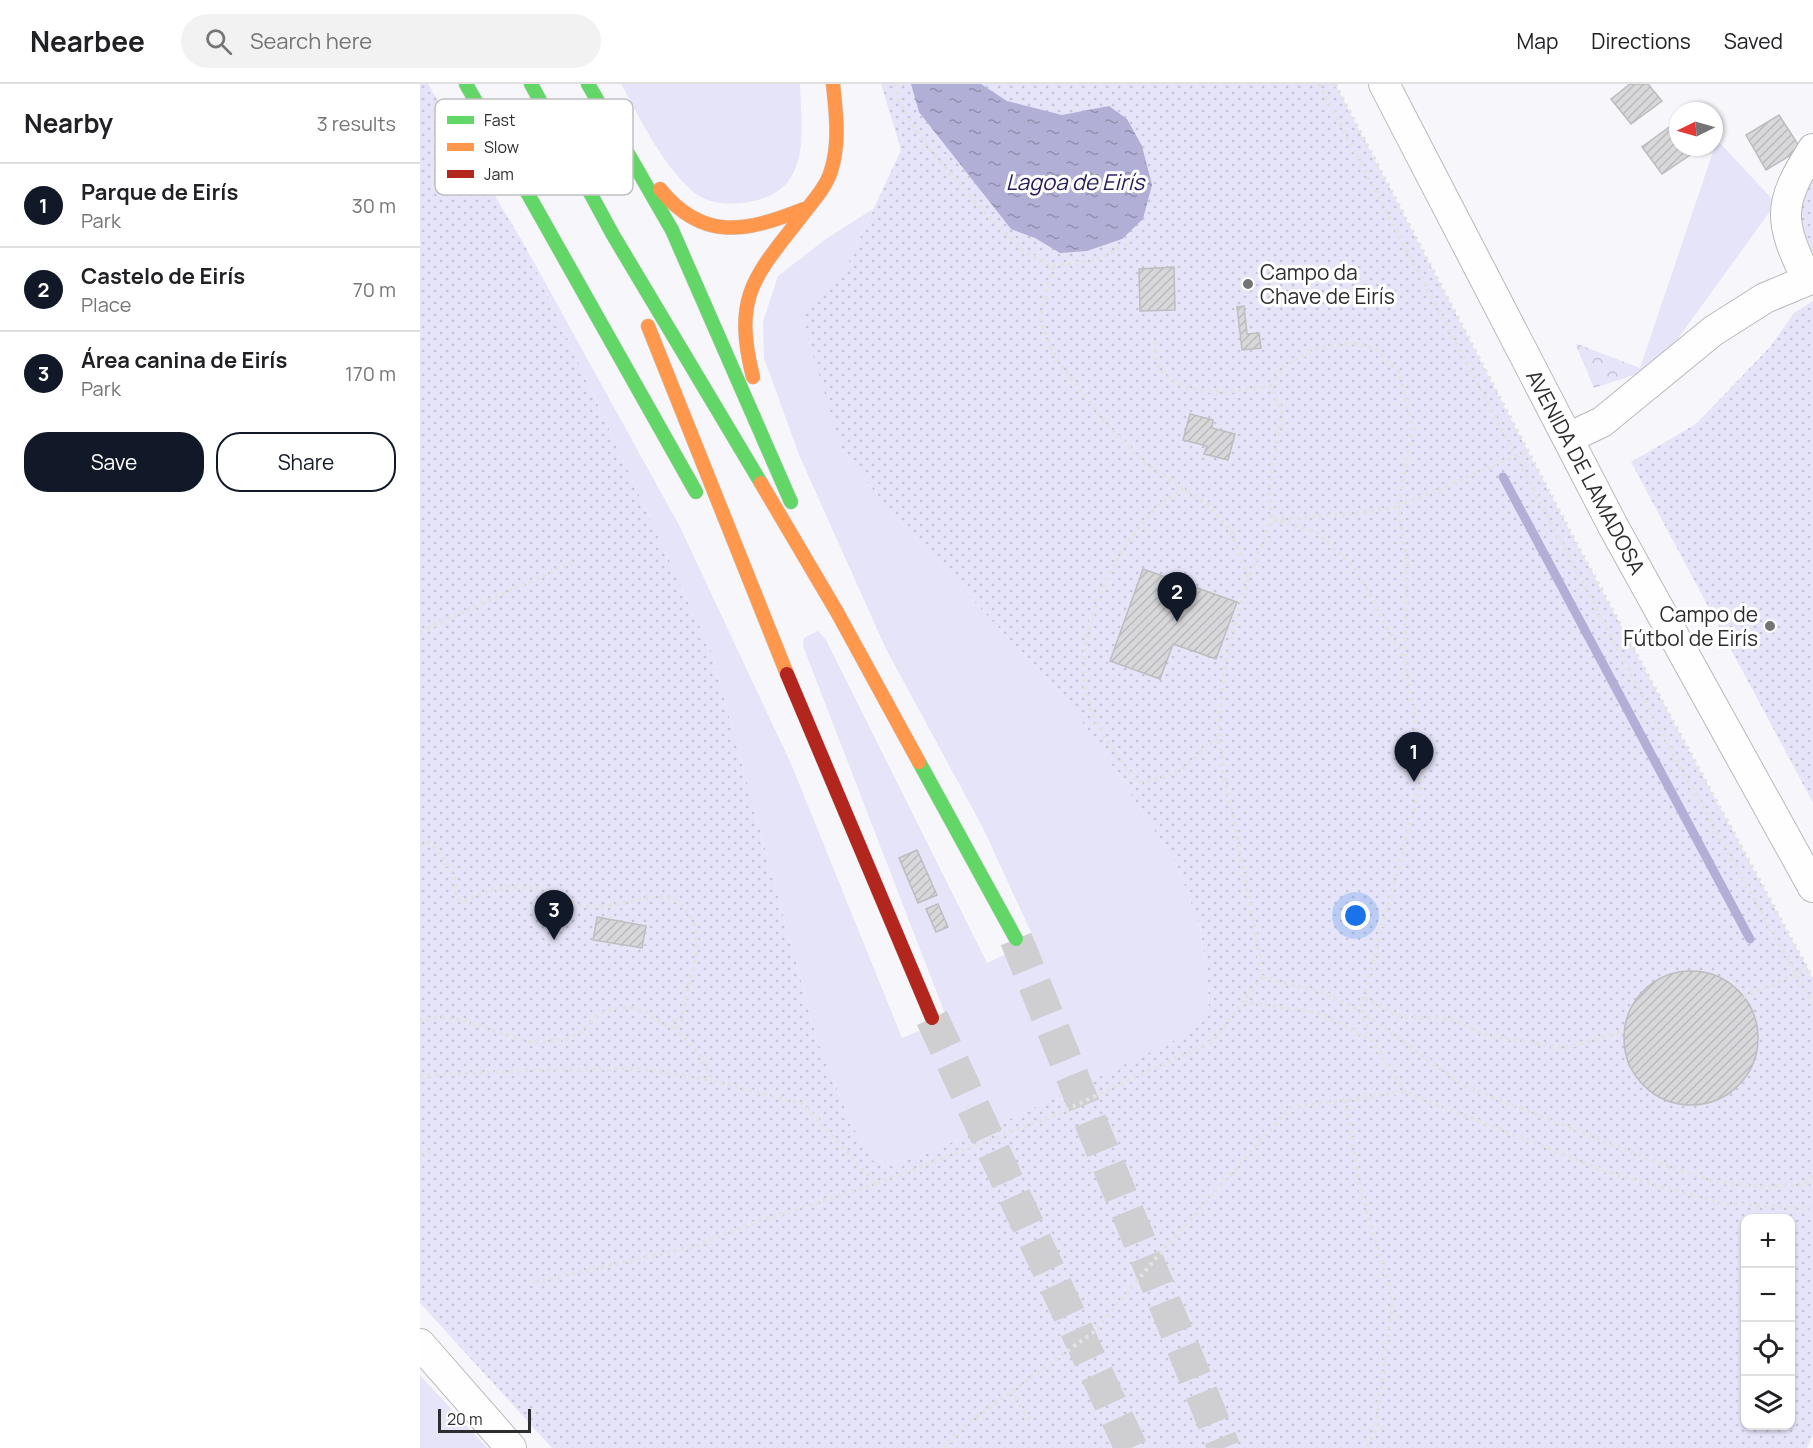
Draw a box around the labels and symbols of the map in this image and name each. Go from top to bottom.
legend [435,99,633,195]
north arrow [1669,102,1723,156]
text: Fast [484,109,515,131]
text: Slow [484,136,519,158]
text: Jam [484,163,514,185]
water label: Lagoa de Eirís [1006,167,1146,197]
place label: Campo da Chave de Eirís [1260,258,1395,310]
marker: Campo da Chave de Eirís [1241,277,1255,291]
street label: AVENIDA DE LAMADOSA [1520,365,1652,579]
pin: 2 [1158,572,1197,622]
place label: Campo de Fútbol de Eirís [1623,600,1758,652]
marker: Campo de Fútbol de Eirís [1763,619,1777,633]
pin: 1 [1394,732,1434,782]
pin: 3 [534,890,574,940]
your location [1341,901,1370,930]
scale bar [438,1406,531,1434]

